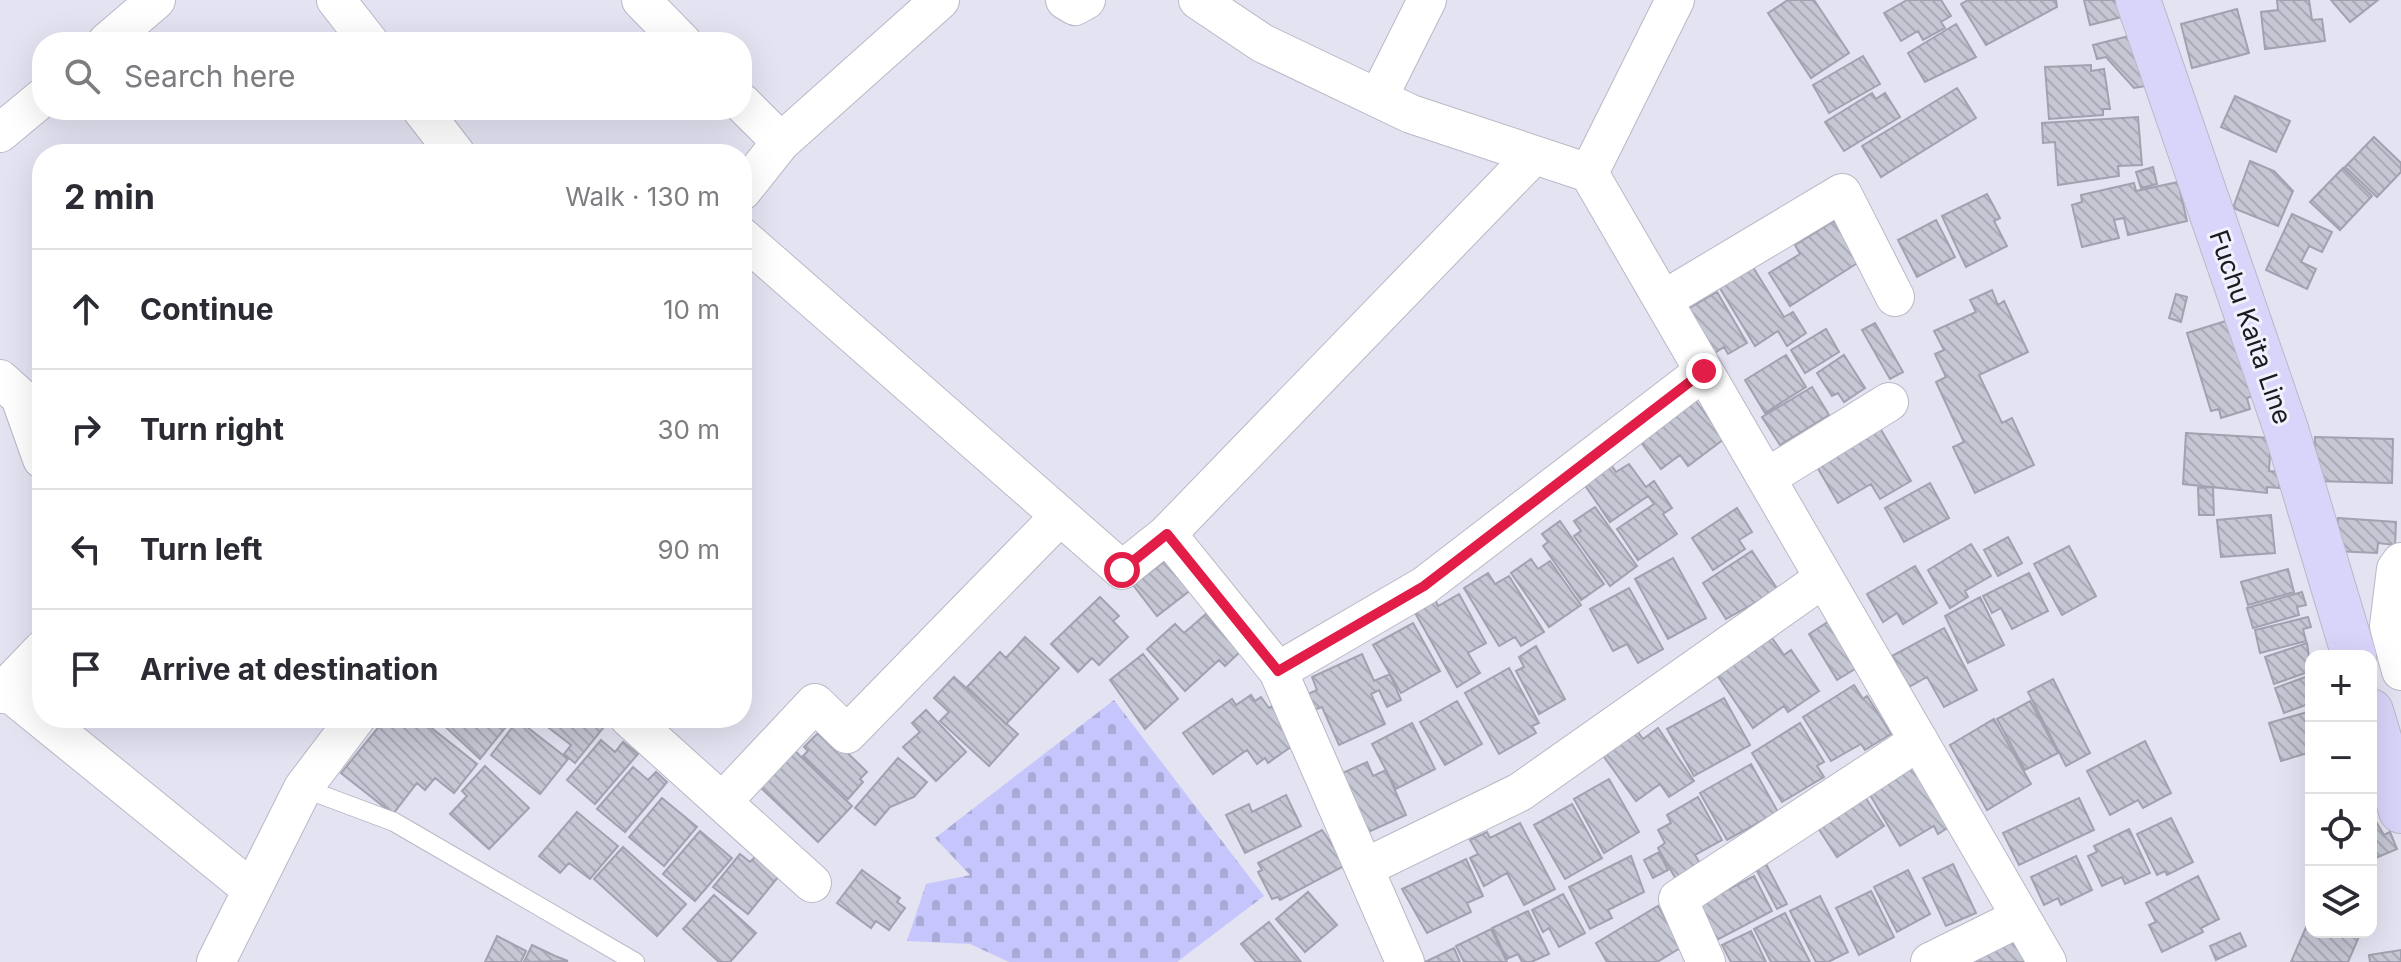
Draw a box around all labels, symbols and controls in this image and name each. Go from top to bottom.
search box [32,32,752,120]
icon: search [60,54,104,98]
text: Search here [124,58,296,94]
text: 2 min [64,176,155,217]
text: Walk · 130 m [565,181,720,212]
street label: Fuchu Kaita Line [2203,226,2299,428]
icon: ahead [64,287,108,331]
text: Continue [140,291,274,327]
text: 10 m [663,294,720,325]
route end [1686,353,1722,389]
icon: right [64,407,108,451]
text: Turn right [140,411,284,447]
text: 30 m [657,414,720,445]
icon: left [64,527,108,571]
text: Turn left [140,531,262,567]
text: 90 m [657,534,720,565]
route start [1104,552,1140,588]
icon: arrive [64,647,108,691]
map controls [2305,650,2377,938]
button: + [2305,650,2377,722]
text: Arrive at destination [140,651,438,687]
button: − [2305,722,2377,794]
button: locate [2305,794,2377,866]
button: layers [2305,866,2377,938]

